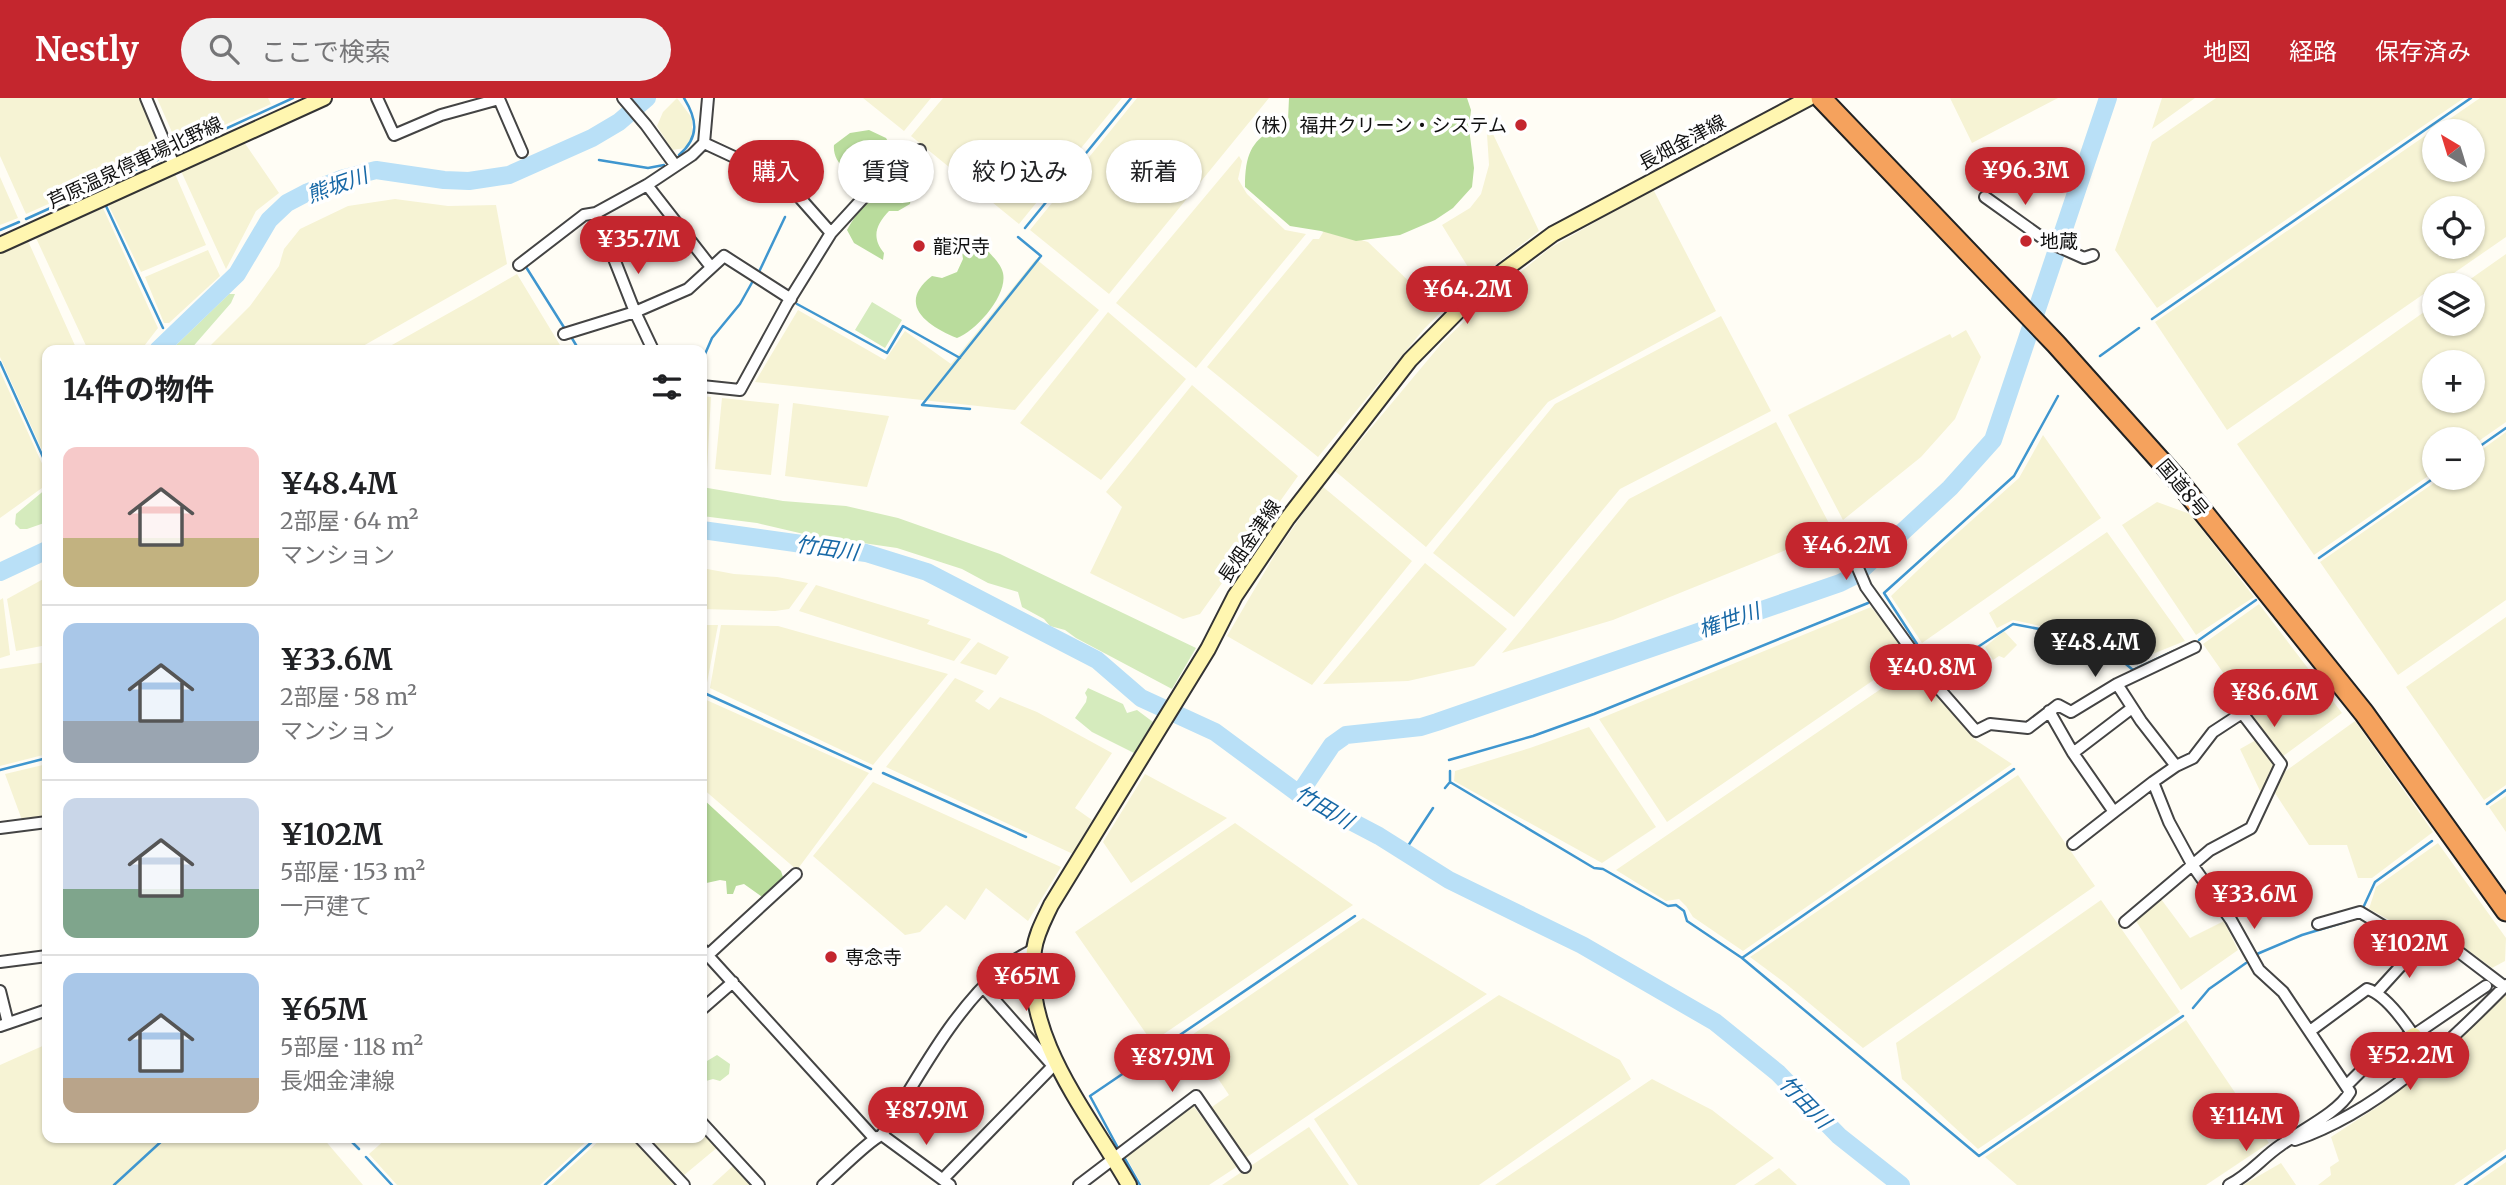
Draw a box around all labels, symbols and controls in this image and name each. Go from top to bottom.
search box [181,18,671,81]
text: Nestly [35,29,139,70]
icon: search [205,30,243,68]
text: ここで検索 [261,35,391,68]
text: 地図 [2203,36,2251,67]
text: 経路 [2289,36,2337,67]
text: 保存済み [2375,36,2471,67]
street label: 長畑金津線 [1634,109,1730,175]
street label: 芦原温泉停車場北野線 [44,111,226,213]
place label: （株）福井クリーン・システム [1243,113,1507,137]
marker: （株）福井クリーン・システム [1513,117,1529,133]
north arrow [2422,119,2485,182]
map controls [2422,119,2485,490]
chip: 購入 [728,140,824,203]
chip: 賃貸 [838,140,934,203]
chip: 絞り込み [948,140,1092,203]
chip: 新着 [1106,140,1202,203]
pin: ¥96.3M [1968,148,2082,207]
text: ¥96.3M [1981,155,2069,184]
water label: 熊坂川 [303,161,373,208]
button: locate [2422,196,2485,259]
pin: ¥35.7M [581,216,695,276]
text: ¥35.7M [596,224,680,253]
place label: 地蔵 [2040,229,2078,253]
marker: 地蔵 [2018,233,2034,249]
place label: 龍沢寺 [933,234,990,258]
marker: 龍沢寺 [911,238,927,254]
pin: ¥64.2M [1410,266,1524,326]
button: layers [2422,273,2485,336]
text: ¥64.2M [1422,274,1512,303]
button: + [2422,350,2485,413]
icon: filters [648,368,686,406]
text: 14件の物件 [63,370,214,408]
button: − [2422,427,2485,490]
street label: 国道8号 [2152,454,2214,522]
text: ¥48.4M [280,464,397,502]
icon: home [119,475,203,559]
street label: 長畑金津線 [1212,495,1286,587]
text: 2部屋 · 64 m² [280,506,418,535]
pin: ¥46.2M [1789,522,1903,582]
water label: 竹田川 [794,530,862,566]
text: ¥46.2M [1801,530,1891,559]
text: マンション [280,540,395,569]
water label: 権世川 [1695,596,1765,643]
pin: ¥48.4M [2038,620,2152,679]
text: ¥48.4M [2050,627,2140,656]
text: ¥33.6M [280,640,392,678]
pin: ¥40.8M [1874,644,1988,704]
icon: home [119,651,203,735]
text: ¥40.8M [1886,652,1976,681]
pin: ¥86.6M [2217,670,2331,729]
text: ¥86.6M [2230,677,2318,706]
text: 2部屋 · 58 m² [280,682,417,711]
text: マンション [280,716,395,745]
water label: 竹田川 [1290,779,1360,836]
text: ¥102M [280,815,383,853]
icon: home [119,826,203,910]
text: 5部屋 · 153 m² [280,857,425,886]
pin: ¥33.6M [2197,872,2311,931]
text: ¥33.6M [2211,879,2297,908]
text: 一戸建て [280,891,372,920]
pin: ¥102M [2360,920,2458,980]
text: ¥102M [2370,928,2448,957]
place label: 専念寺 [845,945,902,969]
marker: 専念寺 [823,949,839,965]
pin: ¥65M [985,954,1067,1013]
text: ¥65M [992,961,1060,990]
text: ¥65M [280,990,368,1028]
icon: home [119,1001,203,1085]
text: 5部屋 · 118 m² [280,1032,423,1061]
pin: ¥52.2M [2353,1032,2467,1092]
pin: ¥87.9M [1115,1034,1229,1094]
text: ¥52.2M [2366,1040,2454,1069]
text: ¥87.9M [1130,1042,1214,1071]
text: 長畑金津線 [280,1066,395,1095]
water label: 竹田川 [1773,1070,1838,1135]
pin: ¥87.9M [869,1088,983,1147]
pin: ¥114M [2197,1094,2295,1153]
text: ¥87.9M [884,1095,968,1124]
text: ¥114M [2209,1101,2283,1130]

